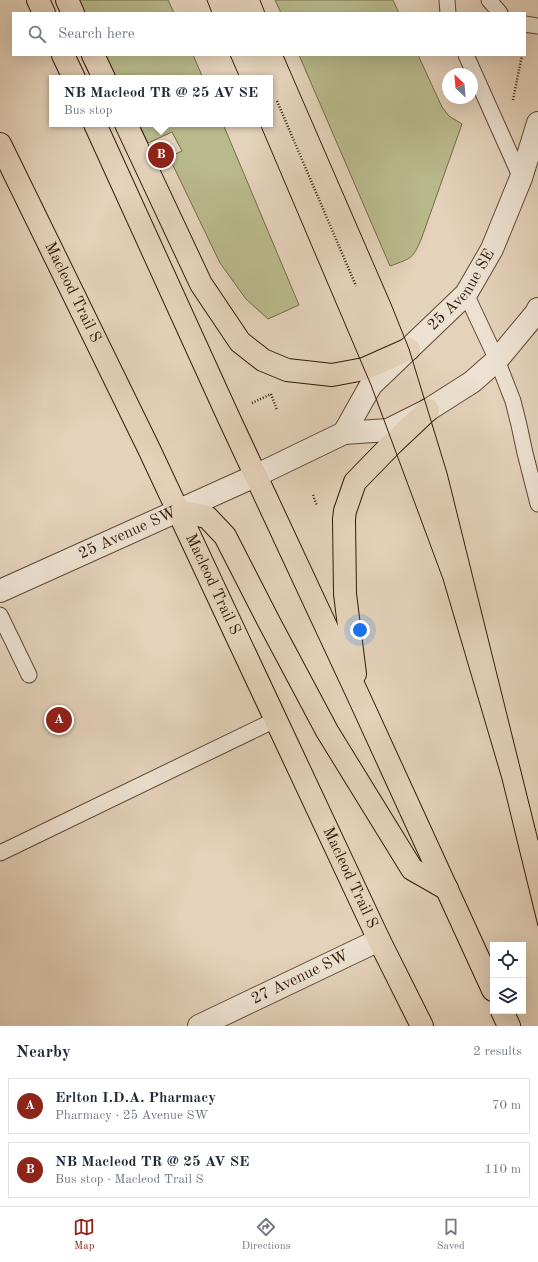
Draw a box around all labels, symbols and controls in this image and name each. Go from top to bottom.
search box [12,12,526,56]
icon: search [26,23,48,45]
text: Search here [58,27,135,42]
north arrow [442,68,478,104]
popup [49,75,273,127]
text: NB Macleod TR @ 25 AV SE [64,86,258,101]
text: Bus stop [64,104,112,117]
pin: B [148,140,174,170]
street label: Macleod Trail S [41,239,104,345]
street label: 25 Avenue SE [425,247,498,334]
street label: 25 Avenue SW [76,504,179,562]
street label: Macleod Trail S [182,531,243,638]
your location [350,620,370,640]
pin: A [46,705,72,735]
street label: Macleod Trail S [319,825,380,931]
map controls [490,942,526,1014]
button: locate [490,942,526,978]
street label: 27 Avenue SW [249,948,351,1008]
button: layers [490,978,526,1014]
text: Nearby [16,1044,71,1061]
text: 2 results [473,1045,522,1058]
text: Erlton I.D.A. Pharmacy [55,1091,216,1106]
text: A [25,1099,35,1112]
text: 70 m [492,1099,521,1112]
text: Pharmacy · 25 Avenue SW [55,1109,208,1122]
text: NB Macleod TR @ 25 AV SE [55,1155,249,1170]
text: B [25,1163,35,1176]
text: 110 m [484,1163,521,1176]
text: Bus stop · Macleod Trail S [55,1173,204,1186]
tab: Map [73,1216,95,1254]
tab: Directions [242,1216,290,1254]
tab: Saved [437,1216,465,1254]

